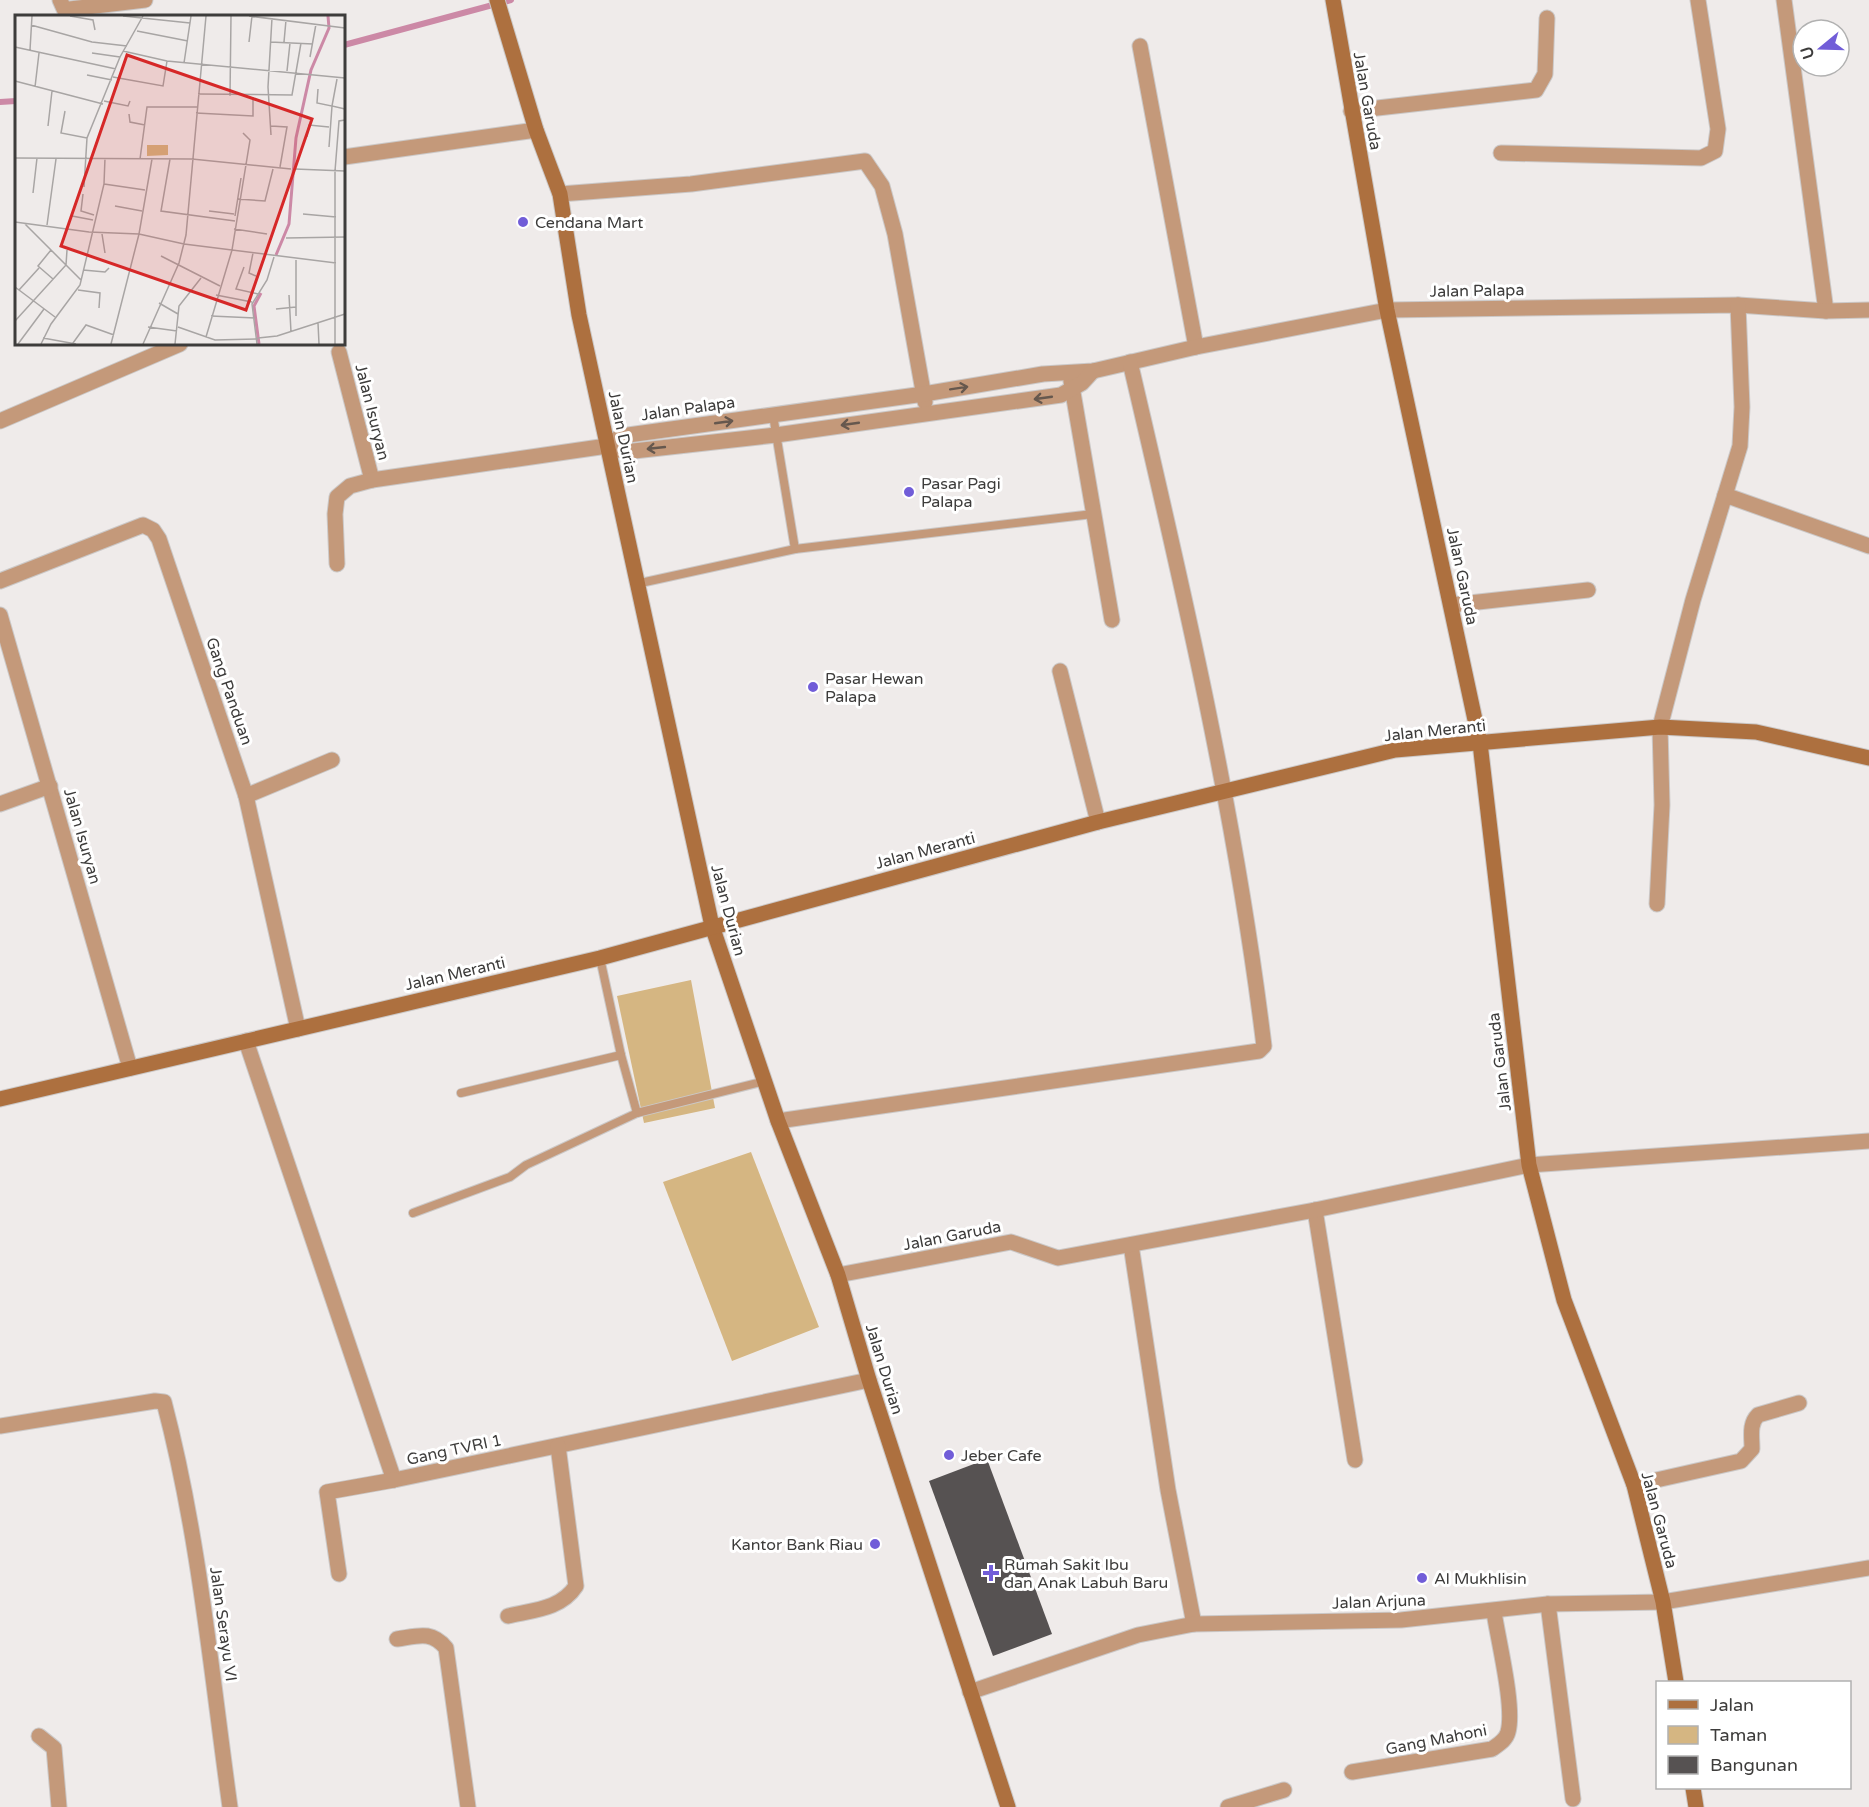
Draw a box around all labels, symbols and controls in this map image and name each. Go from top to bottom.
inset map [15,15,345,345]
north arrow [1791,18,1851,78]
text: U [1796,44,1819,62]
street label: Jalan Garuda [1349,50,1385,152]
place label: Cendana Mart [535,213,643,233]
marker: Cendana Mart [516,215,530,229]
street label: Jalan Palapa [1429,280,1525,302]
street label: Jalan Isuryan [350,362,394,462]
one-way arrow [948,382,968,393]
street label: Jalan Durian [603,389,643,485]
street label: Jalan Palapa [640,392,736,425]
one-way arrow [1033,392,1053,403]
one-way arrow [714,416,733,427]
one-way arrow [840,419,860,430]
one-way arrow [647,443,667,454]
place label: Pasar Pagi Palapa [921,474,1001,512]
marker: Pasar Pagi Palapa [902,485,916,499]
street label: Jalan Garuda [1442,526,1482,627]
street label: Gang Panduan [201,635,257,748]
place label: Pasar Hewan Palapa [825,669,923,707]
marker: Pasar Hewan Palapa [806,680,820,694]
street label: Jalan Meranti [1383,716,1487,746]
street label: Jalan Isuryan [59,786,105,886]
street label: Jalan Meranti [873,828,977,874]
street label: Jalan Durian [706,862,750,958]
street label: Jalan Meranti [403,953,507,995]
street label: Jalan Garuda [1484,1011,1516,1112]
street label: Jalan Garuda [901,1217,1003,1255]
street label: Jalan Durian [861,1322,907,1417]
street label: Gang TVRI 1 [405,1430,504,1470]
place label: Jeber Cafe [961,1446,1042,1466]
marker: Jeber Cafe [942,1448,956,1462]
street label: Jalan Garuda [1637,1470,1682,1571]
place label: Kantor Bank Riau [731,1535,863,1555]
marker: Kantor Bank Riau [868,1537,882,1551]
place label: Rumah Sakit Ibu dan Anak Labuh Baru [1004,1555,1168,1593]
marker: Rumah Sakit Ibu dan Anak Labuh Baru [982,1564,1000,1582]
street label: Jalan Serayu VI [205,1566,241,1683]
place label: Al Mukhlisin [1434,1569,1527,1589]
marker: Al Mukhlisin [1415,1571,1429,1585]
street label: Jalan Arjuna [1332,1590,1426,1614]
legend [1656,1681,1851,1789]
text: Jalan [1710,1694,1754,1716]
street label: Gang Mahoni [1384,1720,1489,1760]
text: Taman [1710,1724,1767,1746]
text: Bangunan [1710,1754,1798,1776]

